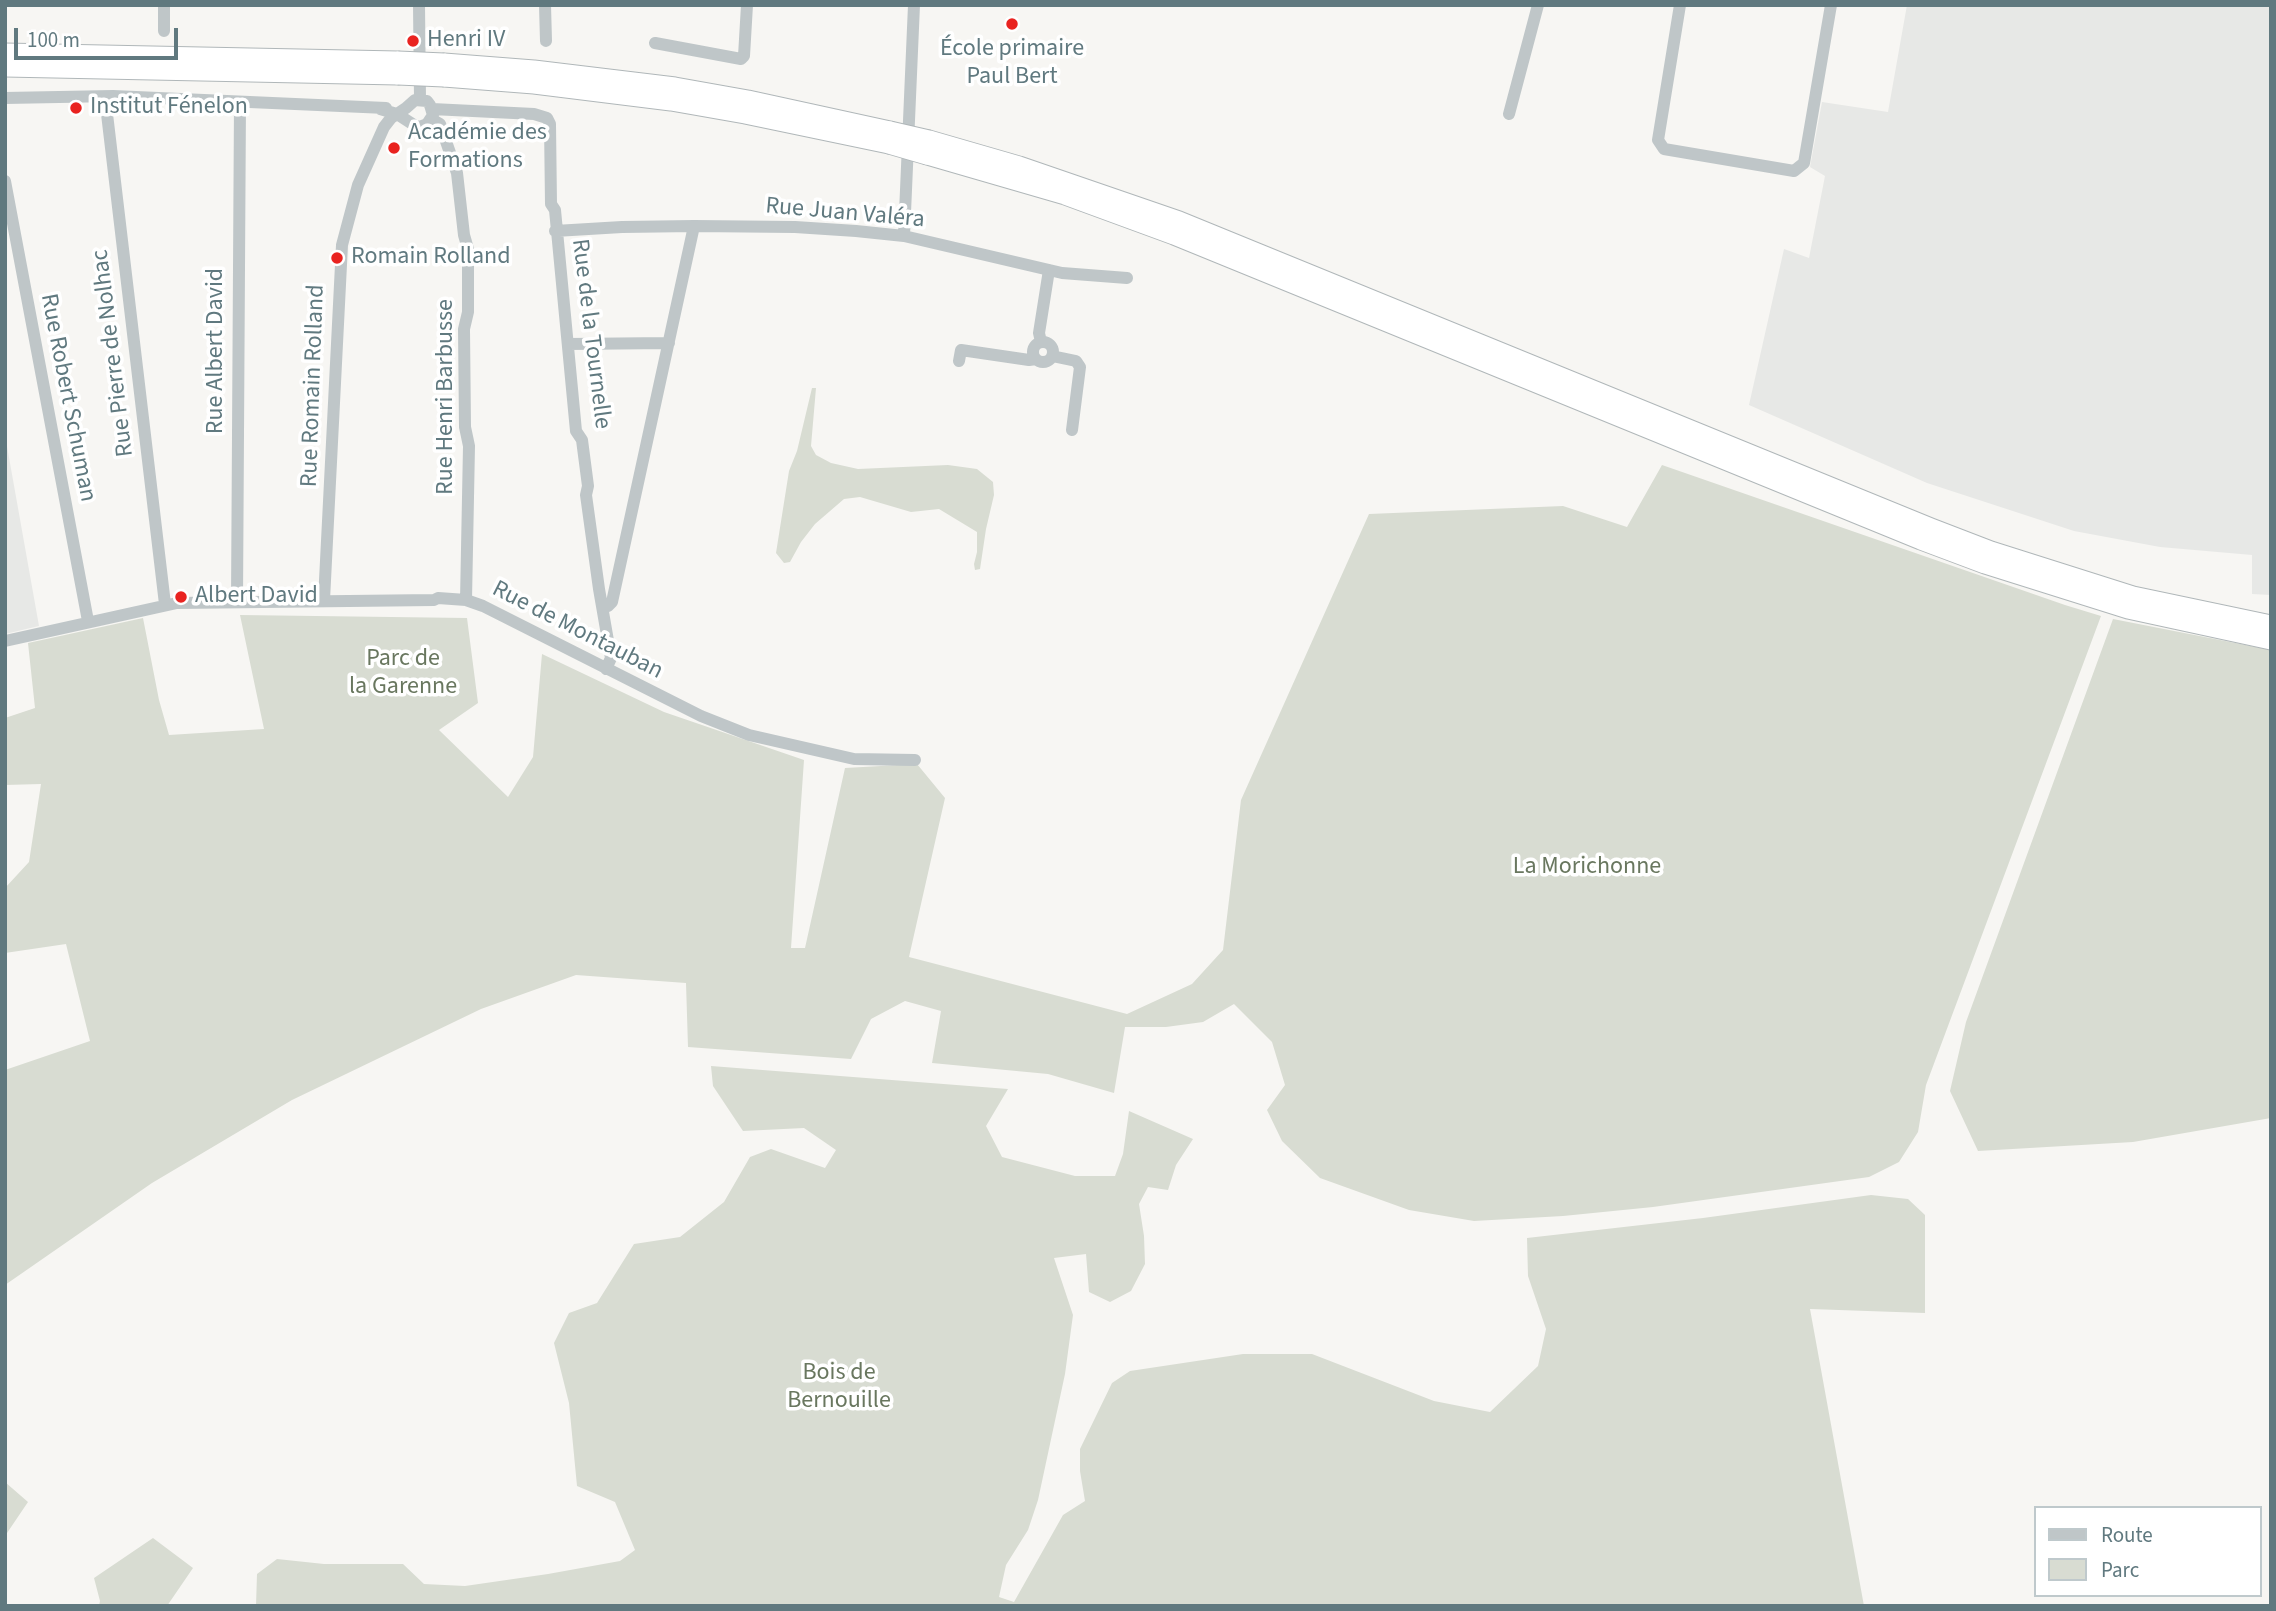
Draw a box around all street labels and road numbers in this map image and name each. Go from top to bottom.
street label: Rue Juan Valéra [764,193,926,235]
street label: Rue de la Tournelle [564,237,616,431]
street label: Rue Pierre de Nolhac [87,248,141,458]
street label: Rue Albert David [203,268,231,434]
street label: Rue Romain Rolland [296,284,332,488]
street label: Rue Robert Schuman [33,292,101,504]
street label: Rue Henri Barbusse [433,299,461,495]
street label: Rue de Montauban [487,576,667,686]

